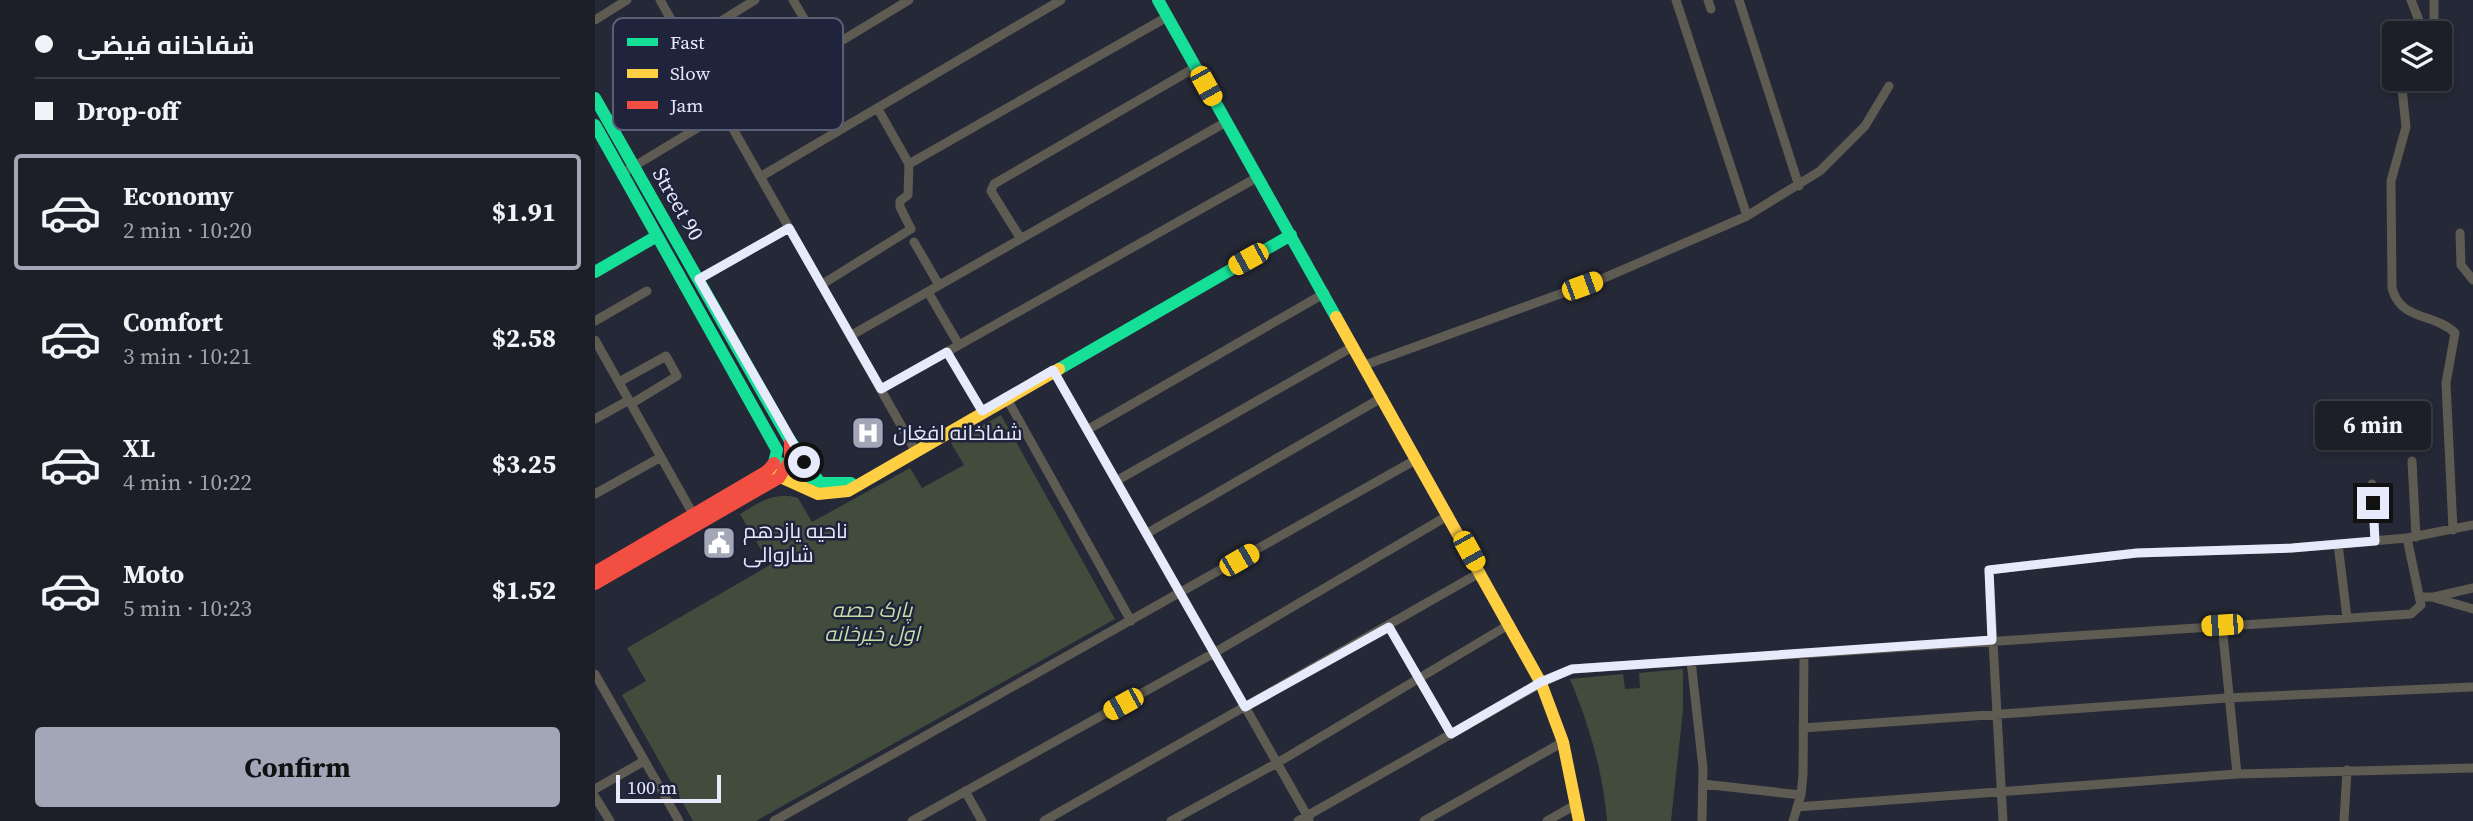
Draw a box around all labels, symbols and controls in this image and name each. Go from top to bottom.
legend [613,18,843,130]
map controls [2382,21,2452,91]
button: layers [2382,21,2452,91]
text: شفاخانه فیضی [77,27,255,63]
text: Fast [670,29,705,55]
text: Slow [670,60,711,86]
car [1187,63,1226,109]
text: Jam [669,92,703,118]
text: Drop-off [77,93,179,129]
street label: Street 90 [646,162,711,246]
text: Economy [123,178,234,214]
icon: car [39,181,102,244]
text: $1.91 [492,194,556,230]
text: 2 min · 10:20 [123,214,252,246]
car [1225,240,1272,278]
car [1559,269,1606,303]
text: Comfort [123,304,223,340]
icon: car [39,307,102,370]
text: $2.58 [492,320,556,356]
text: 3 min · 10:21 [123,340,252,372]
callout: 6 min [2315,402,2431,450]
text: 6 min [2343,409,2403,441]
hospital icon: شفاخانه افغان [849,414,887,452]
place label: شفاخانه افغان [893,418,1022,447]
text: XL [123,430,155,466]
icon: car [39,433,102,496]
text: $3.25 [492,446,556,482]
route start [788,446,820,478]
text: 4 min · 10:22 [123,466,252,498]
route end [2357,487,2389,519]
place label: ناحیه یازدهم شاروالی [743,516,848,569]
public building icon: ناحیه یازدهم شاروالی [700,524,738,562]
car [1450,528,1489,574]
car [1216,540,1263,580]
text: Moto [123,556,184,592]
icon: car [39,559,102,622]
text: $1.52 [492,572,556,608]
text: 5 min · 10:23 [123,592,252,624]
park label: پارک حصه اول خیرخانه [824,595,922,648]
car [2201,613,2244,637]
car [1100,685,1147,723]
button: Confirm [35,727,560,807]
scale bar [616,772,721,804]
text: 100 m [627,774,677,800]

